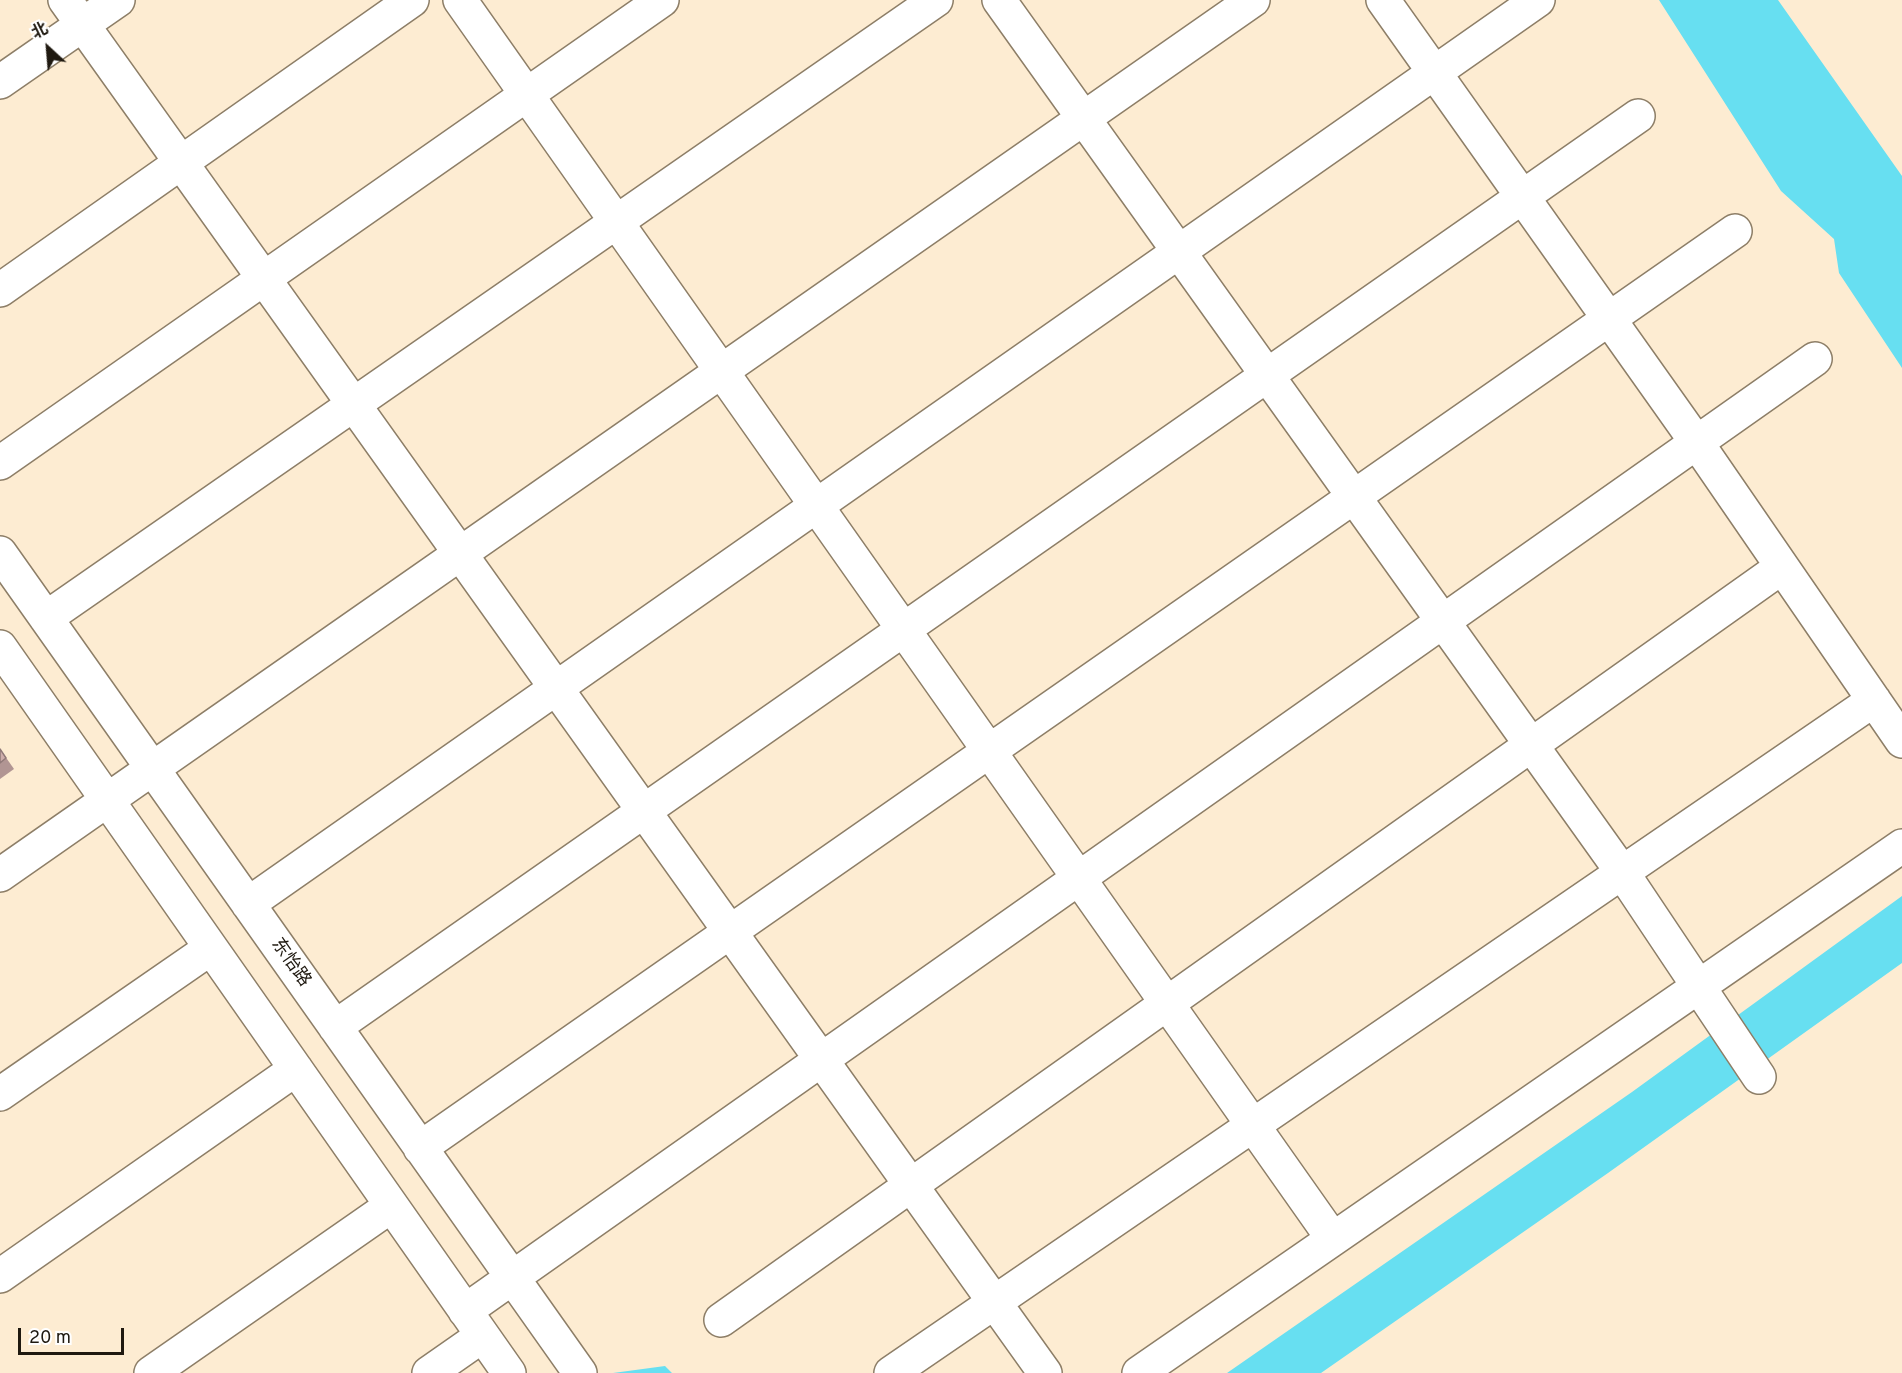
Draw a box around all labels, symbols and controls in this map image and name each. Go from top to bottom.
north arrow [18,18,78,78]
text: 北 [29,19,52,44]
street label: 东怡路 [266,935,314,991]
scale bar [21,1316,128,1354]
text: 20 m [29,1327,71,1350]

